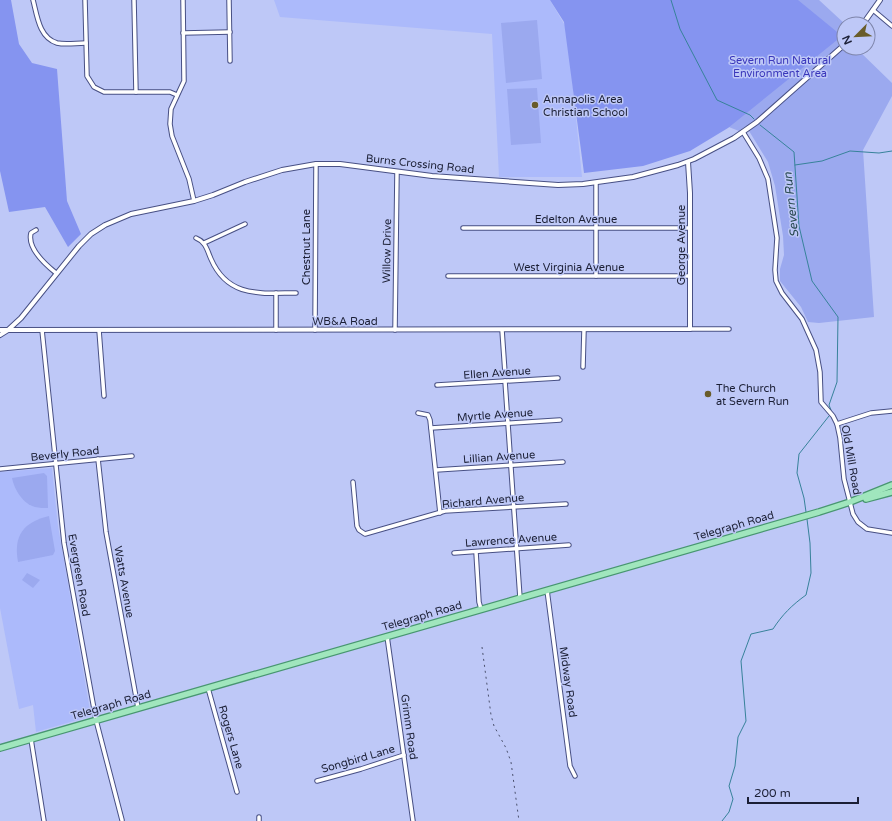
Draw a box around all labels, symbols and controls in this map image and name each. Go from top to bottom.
north arrow [836,16,876,56]
text: N [840,33,855,47]
park label: Severn Run Natural Environment Area [729,54,831,80]
place label: Annapolis Area Christian School [543,93,628,119]
marker: Annapolis Area Christian School [530,100,540,110]
street label: Burns Crossing Road [365,152,475,176]
water label: Severn Run [781,171,801,238]
street label: George Avenue [675,205,688,285]
street label: Chestnut Lane [300,209,313,285]
street label: Edelton Avenue [535,213,617,226]
street label: Willow Drive [380,219,394,283]
street label: West Virginia Avenue [514,261,625,274]
street label: WB&A Road [312,315,378,328]
street label: Ellen Avenue [463,364,531,382]
place label: The Church at Severn Run [716,382,789,408]
marker: The Church at Severn Run [703,389,713,399]
street label: Myrtle Avenue [457,406,533,424]
street label: Old Mill Road [838,424,864,496]
street label: Beverly Road [30,444,100,464]
street label: Lillian Avenue [462,448,536,466]
street label: Richard Avenue [441,491,525,511]
street label: Telegraph Road [692,508,776,544]
street label: Lawrence Avenue [464,530,558,550]
street label: Evergreen Road [65,533,93,617]
street label: Watts Avenue [111,545,137,619]
street label: Telegraph Road [380,598,464,634]
street label: Midway Road [557,646,579,718]
street label: Telegraph Road [69,687,153,723]
street label: Grimm Road [398,693,420,761]
street label: Rogers Lane [216,704,246,770]
street label: Songbird Lane [320,742,396,776]
scale bar [748,779,858,805]
text: 200 m [754,786,791,800]

